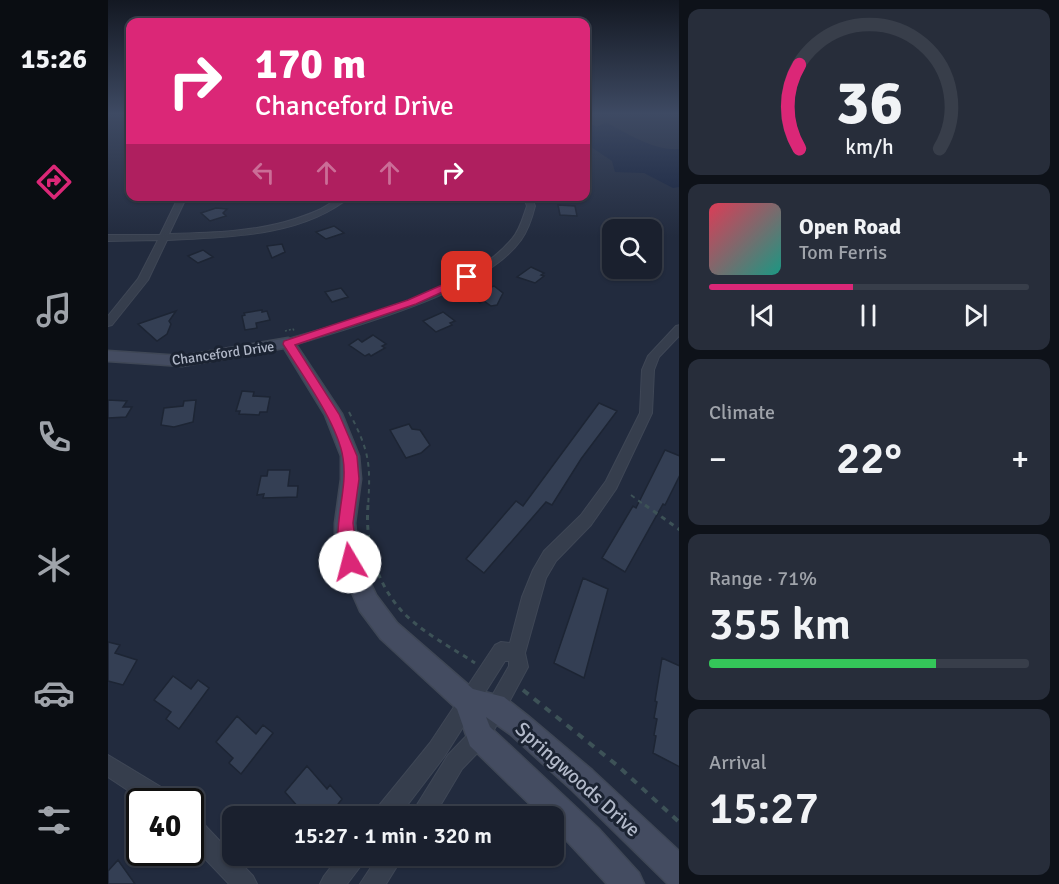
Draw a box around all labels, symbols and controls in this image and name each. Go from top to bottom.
text: 170 m [255,39,366,90]
icon: right [156,42,234,120]
text: 15:26 [21,43,87,76]
text: 36 [835,64,903,141]
text: Chanceford Drive [255,90,454,123]
text: km/h [845,134,893,160]
icon: left [247,156,280,189]
icon: ahead [310,156,343,189]
icon: ahead [373,156,406,189]
icon: right [436,156,469,189]
icon: directions [33,161,75,203]
text: Open Road [799,213,901,240]
map controls [602,219,662,279]
button: search [602,219,662,279]
text: Tom Ferris [799,240,887,265]
pin [441,251,492,302]
icon: arrive [450,260,483,293]
icon: music [33,289,75,331]
icon: previous [746,299,779,332]
icon: pause [852,299,885,332]
icon: next [959,299,992,332]
street label: Chanceford Drive [171,338,275,369]
text: Climate [709,400,775,425]
icon: phone [33,416,75,458]
text: 22° [836,431,902,486]
text: − [709,439,727,480]
text: + [1011,439,1029,480]
position arrow [318,530,382,594]
icon: climate [33,544,75,586]
text: Range · 71% [709,566,817,591]
text: 355 km [709,597,851,652]
icon: car [33,672,75,714]
street label: Springwoods Drive [510,717,645,842]
text: Arrival [709,750,767,775]
text: 15:27 [709,781,819,836]
speed limit sign: 40 [126,788,204,866]
icon: filters [33,799,75,841]
text: 15:27 · 1 min · 320 m [294,822,492,849]

